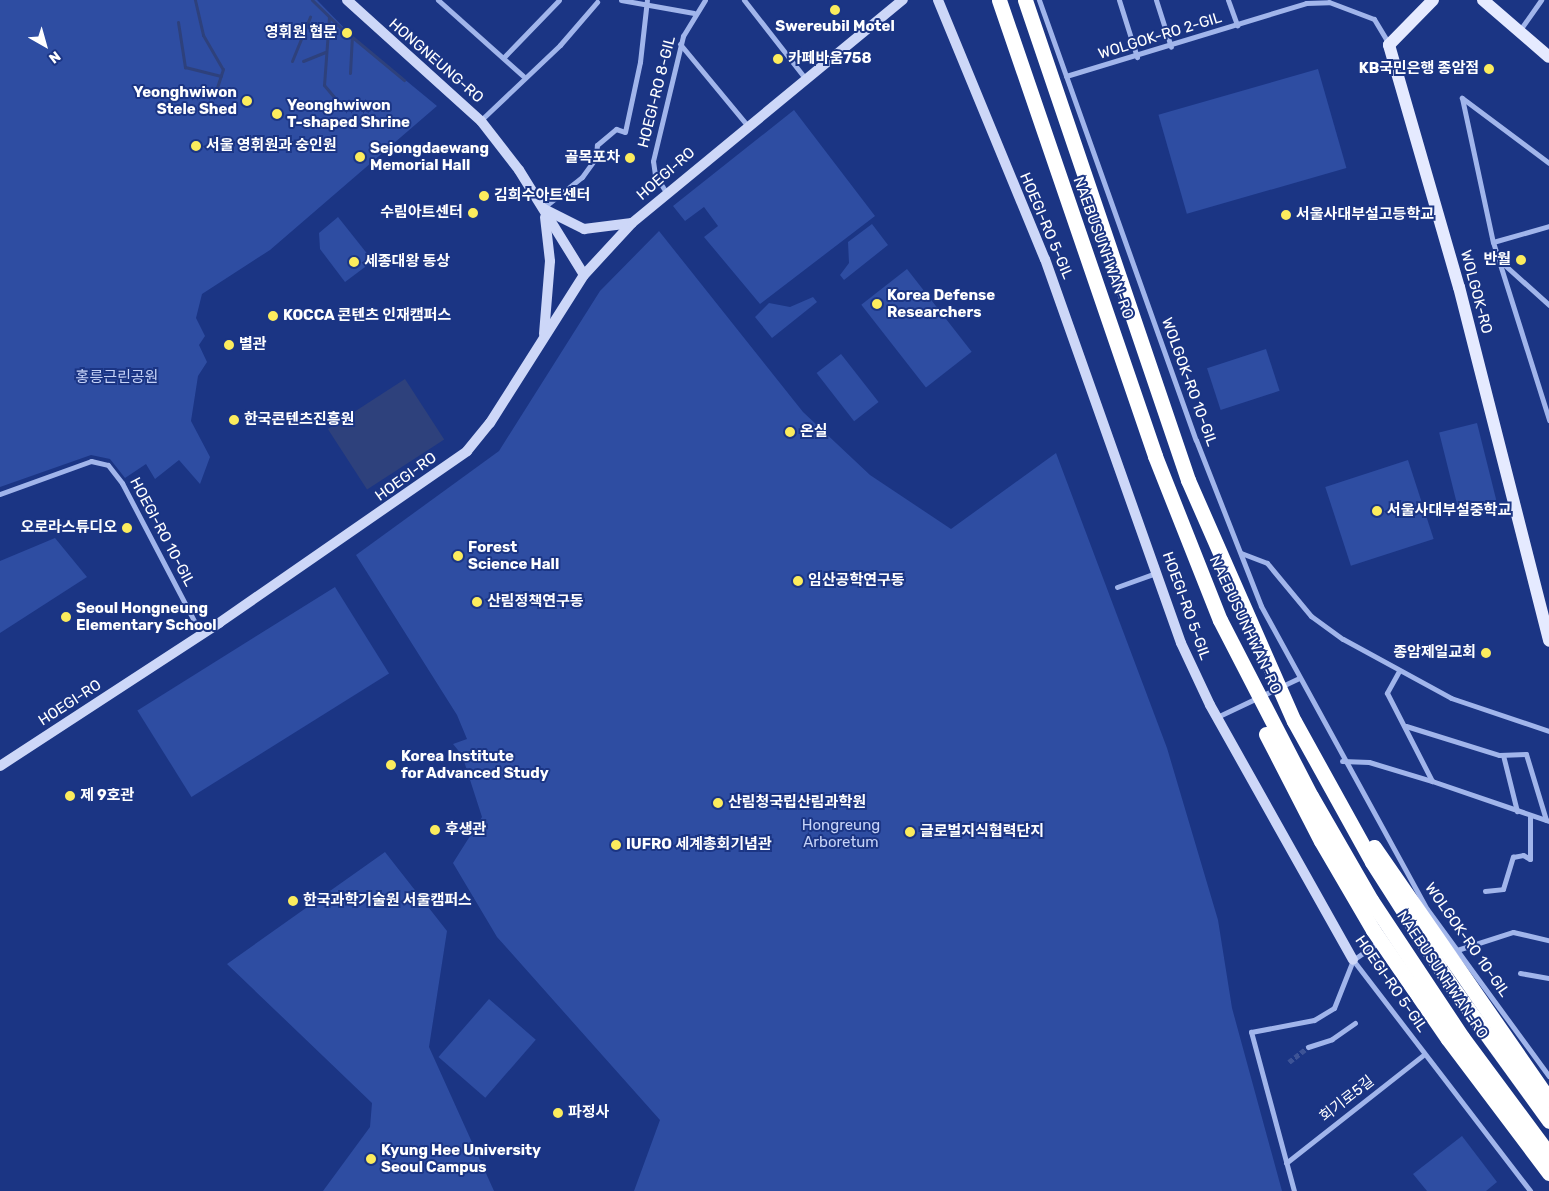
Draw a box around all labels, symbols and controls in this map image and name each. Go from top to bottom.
marker: Swereubil Motel [829,4,841,16]
street label: WOLGOK-RO 2-GIL [1096,9,1224,63]
street label: HONGNEUNG-RO [385,15,487,107]
place label: Swereubil Motel [775,18,895,36]
north arrow [20,20,70,70]
place label: 영휘원 협문 [265,24,337,42]
marker: 영휘원 협문 [341,27,353,39]
street label: HOEGI-RO 8-GIL [634,34,680,150]
text: N [45,47,64,67]
place label: 카페바움758 [788,50,872,68]
marker: 카페바움758 [772,53,784,65]
place label: KB국민은행 종암점 [1359,60,1479,78]
marker: KB국민은행 종암점 [1483,63,1495,75]
place label: Yeonghwiwon Stele Shed [133,83,237,118]
marker: Yeonghwiwon Stele Shed [241,95,253,107]
place label: Yeonghwiwon T-shaped Shrine [287,96,410,131]
marker: Yeonghwiwon T-shaped Shrine [271,108,283,120]
place label: 서울 영휘원과 숭인원 [206,137,337,155]
place label: Sejongdaewang Memorial Hall [370,139,489,174]
marker: 서울 영휘원과 숭인원 [190,140,202,152]
street label: HOEGI-RO [633,144,699,204]
place label: 골목포차 [565,149,620,167]
marker: Sejongdaewang Memorial Hall [354,151,366,163]
marker: 골목포차 [624,152,636,164]
street label: HOEGI-RO 5-GIL [1015,170,1077,282]
street label: NAEBUSUNHWAN-RO [1069,174,1137,322]
place label: 김희수아트센터 [494,187,591,205]
marker: 김희수아트센터 [478,190,490,202]
place label: 수림아트센터 [380,204,463,222]
place label: 서울사대부설고등학교 [1296,206,1434,224]
marker: 수림아트센터 [467,207,479,219]
marker: 서울사대부설고등학교 [1280,209,1292,221]
street label: WOLGOK-RO [1456,248,1496,336]
place label: 반월 [1483,251,1511,269]
place label: 세종대왕 동상 [364,253,450,271]
marker: 반월 [1515,254,1527,266]
marker: 세종대왕 동상 [348,256,360,268]
place label: Korea Defense Researchers [887,286,995,321]
marker: Korea Defense Researchers [871,298,883,310]
place label: KOCCA 콘텐츠 인재캠퍼스 [283,307,452,325]
marker: KOCCA 콘텐츠 인재캠퍼스 [267,310,279,322]
street label: WOLGOK-RO 10-GIL [1157,315,1221,449]
place label: 별관 [239,336,267,354]
marker: 별관 [223,339,235,351]
park label: 홍릉근린공원 [76,369,158,387]
place label: 한국콘텐츠진흥원 [244,411,354,429]
marker: 한국콘텐츠진흥원 [228,414,240,426]
place label: 온실 [800,423,828,441]
marker: 온실 [784,426,796,438]
street label: HOEGI-RO [372,449,440,505]
street label: HOEGI-RO 10-GIL [126,474,198,590]
place label: 서울사대부설중학교 [1387,502,1511,520]
marker: 서울사대부설중학교 [1371,505,1383,517]
place label: 오로라스튜디오 [20,519,117,537]
marker: 오로라스튜디오 [121,522,133,534]
place label: Forest Science Hall [468,538,559,573]
street label: HOEGI-RO 5-GIL [1158,549,1214,663]
marker: Forest Science Hall [452,550,464,562]
street label: NAEBUSUNHWAN-RO [1205,553,1285,697]
place label: 임산공학연구동 [808,572,905,590]
marker: 임산공학연구동 [792,575,804,587]
place label: 산림정책연구동 [487,593,584,611]
marker: 산림정책연구동 [471,596,483,608]
place label: Seoul Hongneung Elementary School [76,599,217,634]
marker: Seoul Hongneung Elementary School [60,611,72,623]
place label: 종암제일교회 [1393,644,1476,662]
marker: 종암제일교회 [1480,647,1492,659]
street label: HOEGI-RO [35,676,105,730]
place label: Korea Institute for Advanced Study [401,747,549,782]
marker: Korea Institute for Advanced Study [385,759,397,771]
place label: 제 9호관 [80,787,134,805]
marker: 제 9호관 [64,790,76,802]
place label: 산림청국립산림과학원 [728,794,866,812]
marker: 산림청국립산림과학원 [712,797,724,809]
park label: Hongreung Arboretum [802,816,880,851]
place label: 후생관 [445,821,486,839]
place label: 글로벌지식협력단지 [920,823,1044,841]
marker: 후생관 [429,824,441,836]
marker: 글로벌지식협력단지 [904,826,916,838]
place label: IUFRO 세계총회기념관 [626,836,772,854]
marker: IUFRO 세계총회기념관 [610,839,622,851]
street label: WOLGOK-RO 10-GIL [1421,879,1513,1001]
place label: 한국과학기술원 서울캠퍼스 [303,892,472,910]
marker: 한국과학기술원 서울캠퍼스 [287,895,299,907]
street label: NAEBUSUNHWAN-RO [1393,908,1491,1042]
street label: HOEGI-RO 5-GIL [1351,932,1431,1036]
street label: 회기로5길 [1316,1072,1378,1126]
place label: 파정사 [568,1104,609,1122]
marker: 파정사 [552,1107,564,1119]
place label: Kyung Hee University Seoul Campus [381,1141,541,1176]
marker: Kyung Hee University Seoul Campus [365,1153,377,1165]

